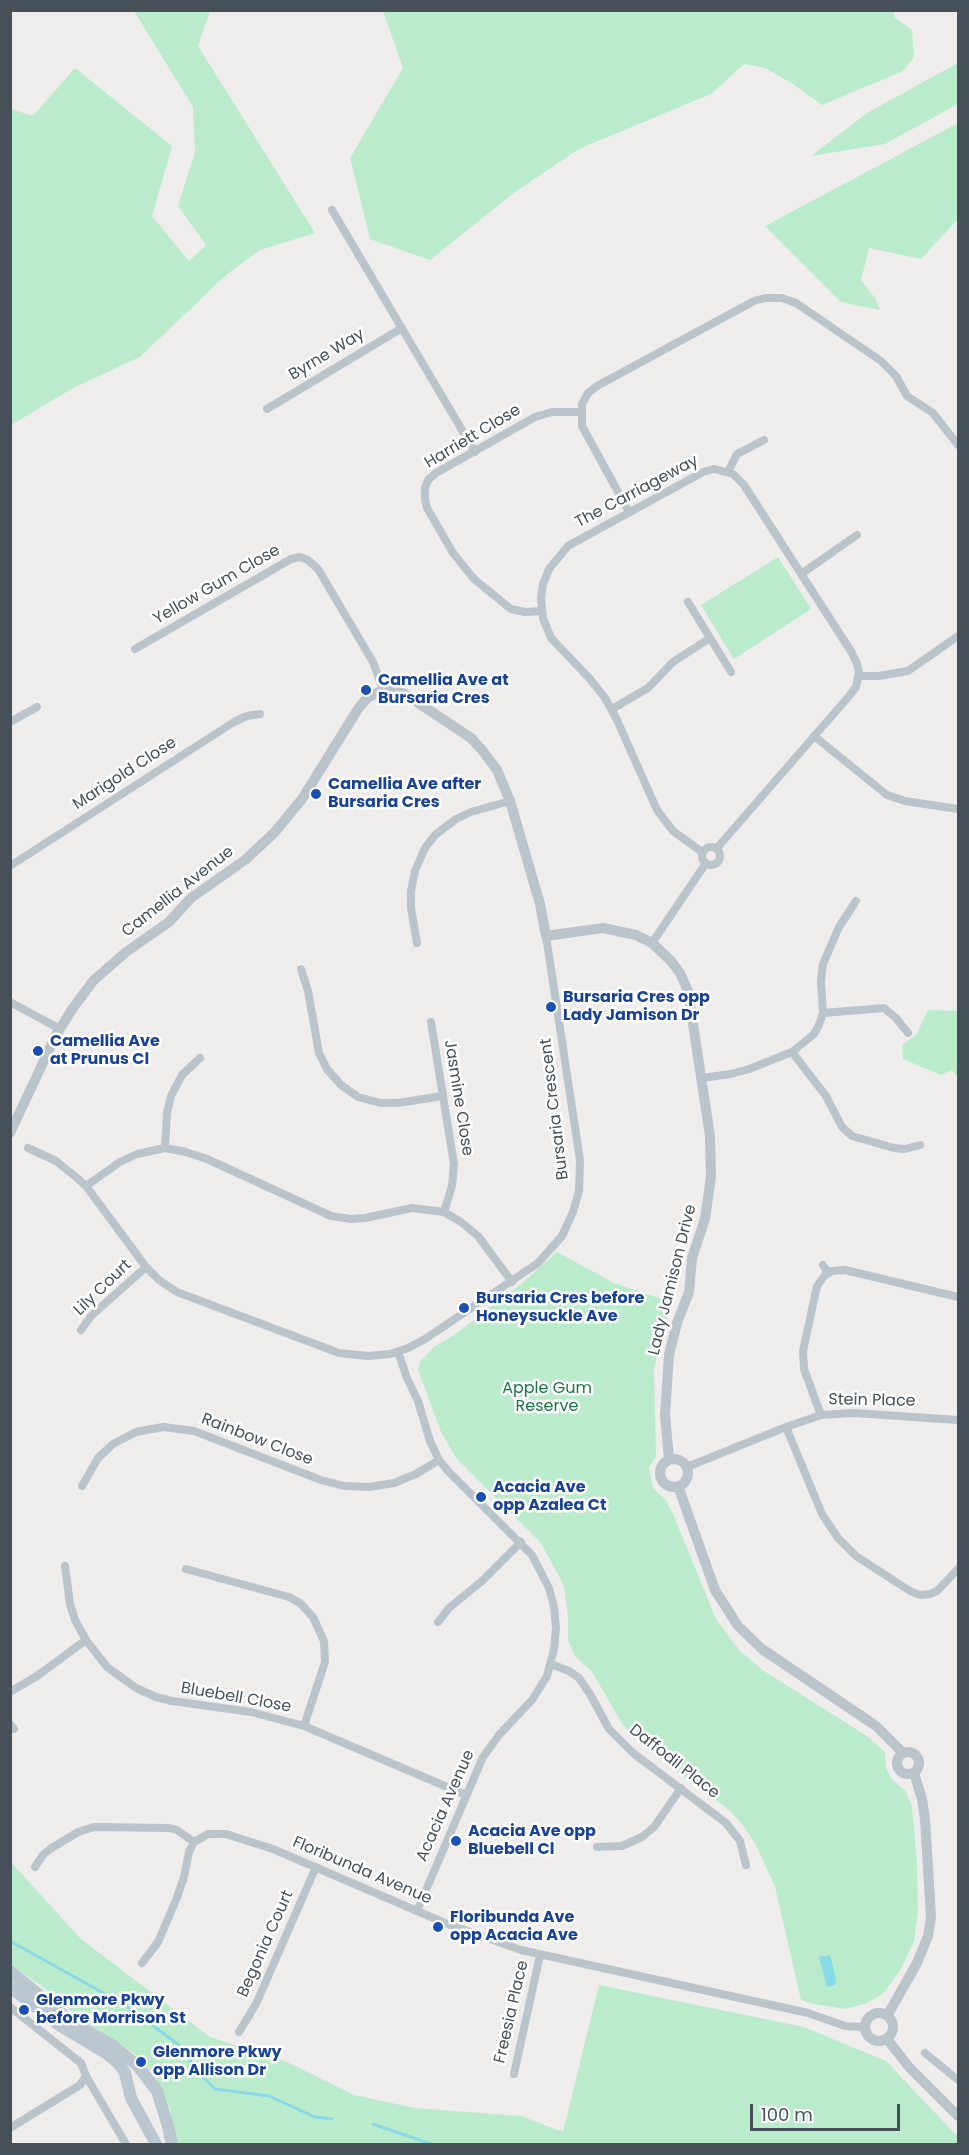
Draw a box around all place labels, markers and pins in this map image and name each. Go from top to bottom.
place label: Camellia Ave at Bursaria Cres [378,671,509,709]
marker: Camellia Ave at Bursaria Cres [359,683,373,697]
place label: Camellia Ave after Bursaria Cres [328,775,481,813]
marker: Camellia Ave after Bursaria Cres [309,787,323,801]
place label: Bursaria Cres opp Lady Jamison Dr [563,988,710,1026]
marker: Bursaria Cres opp Lady Jamison Dr [544,1000,558,1014]
place label: Camellia Ave at Prunus Cl [50,1032,160,1070]
marker: Camellia Ave at Prunus Cl [31,1044,45,1058]
place label: Bursaria Cres before Honeysuckle Ave [476,1289,644,1327]
marker: Bursaria Cres before Honeysuckle Ave [457,1301,471,1315]
place label: Acacia Ave opp Azalea Ct [493,1478,606,1516]
marker: Acacia Ave opp Azalea Ct [474,1490,488,1504]
place label: Acacia Ave opp Bluebell Cl [468,1822,596,1860]
marker: Acacia Ave opp Bluebell Cl [449,1834,463,1848]
place label: Floribunda Ave opp Acacia Ave [450,1908,578,1946]
marker: Floribunda Ave opp Acacia Ave [431,1920,445,1934]
place label: Glenmore Pkwy before Morrison St [36,1991,186,2029]
marker: Glenmore Pkwy before Morrison St [17,2003,31,2017]
place label: Glenmore Pkwy opp Allison Dr [153,2043,282,2081]
marker: Glenmore Pkwy opp Allison Dr [134,2055,148,2069]

